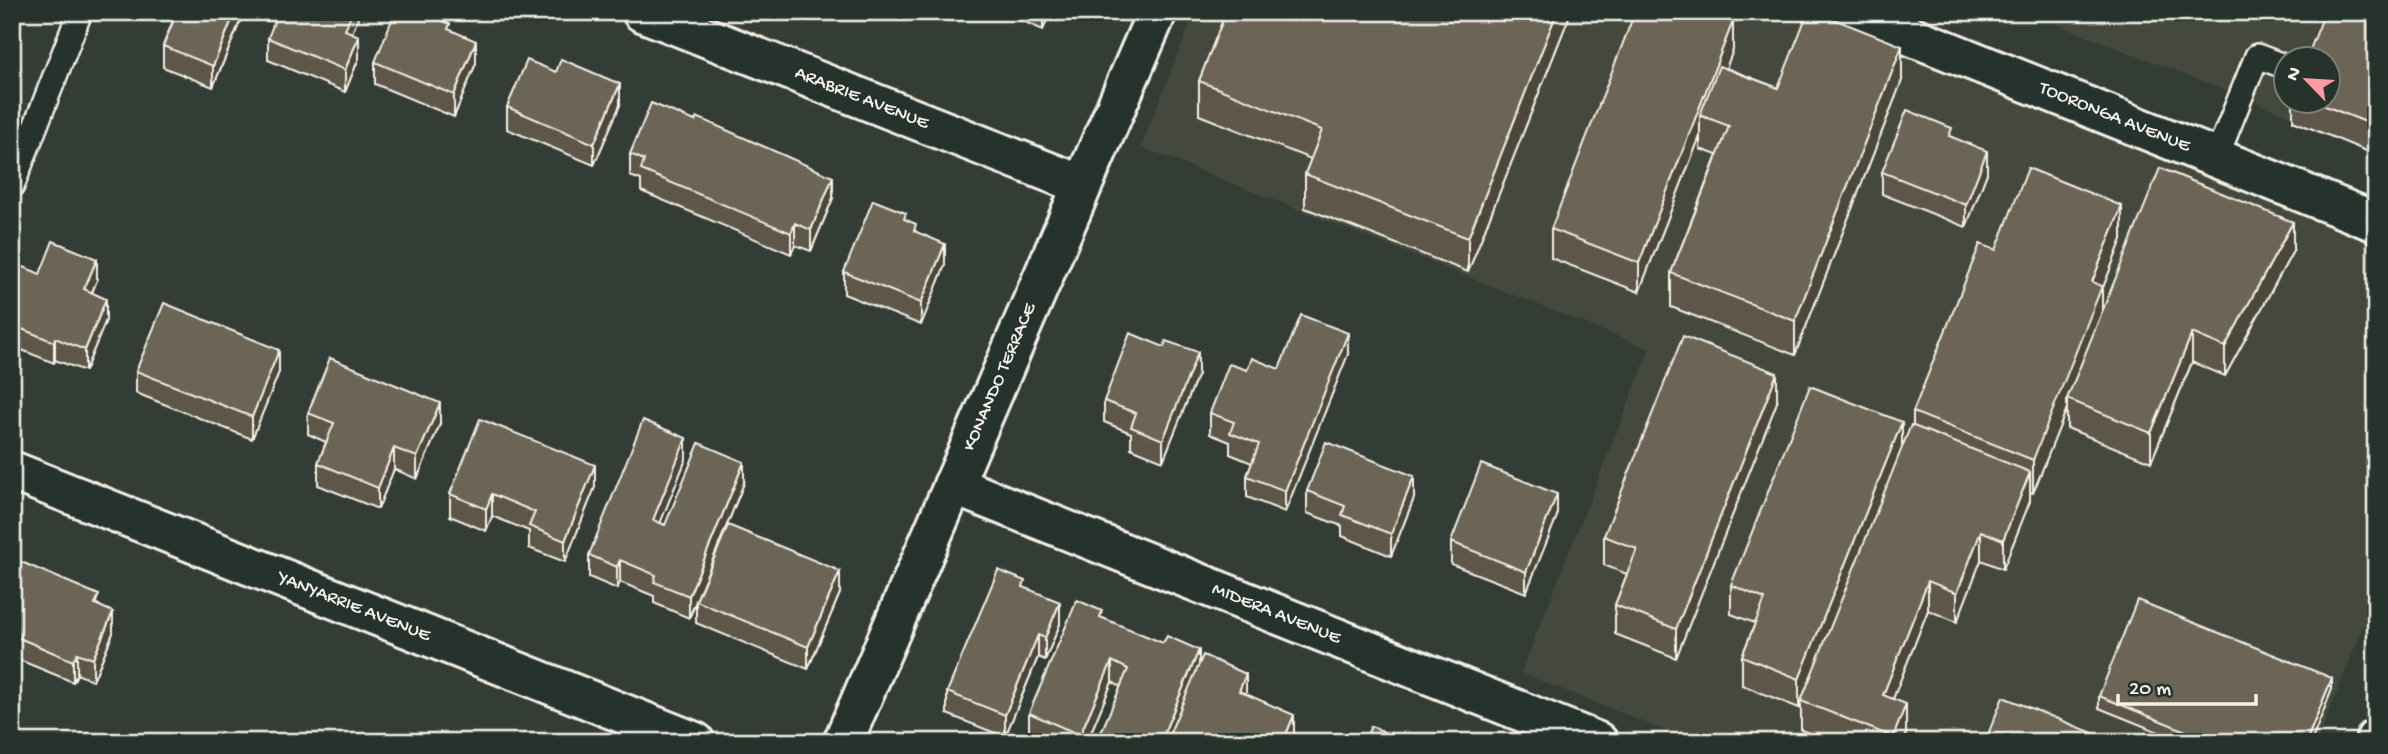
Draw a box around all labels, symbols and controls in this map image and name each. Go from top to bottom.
north arrow [2272,46,2342,116]
street label: ARABRIE AVENUE [791,62,933,135]
text: N [2282,64,2308,85]
street label: TOORONGA AVENUE [2035,77,2195,158]
street label: KONANDO TERRACE [958,299,1042,455]
street label: YANYARRIE AVENUE [273,565,435,648]
street label: MIDERA AVENUE [1209,578,1345,650]
scale bar [2118,663,2257,707]
text: 20 m [2129,678,2171,703]

